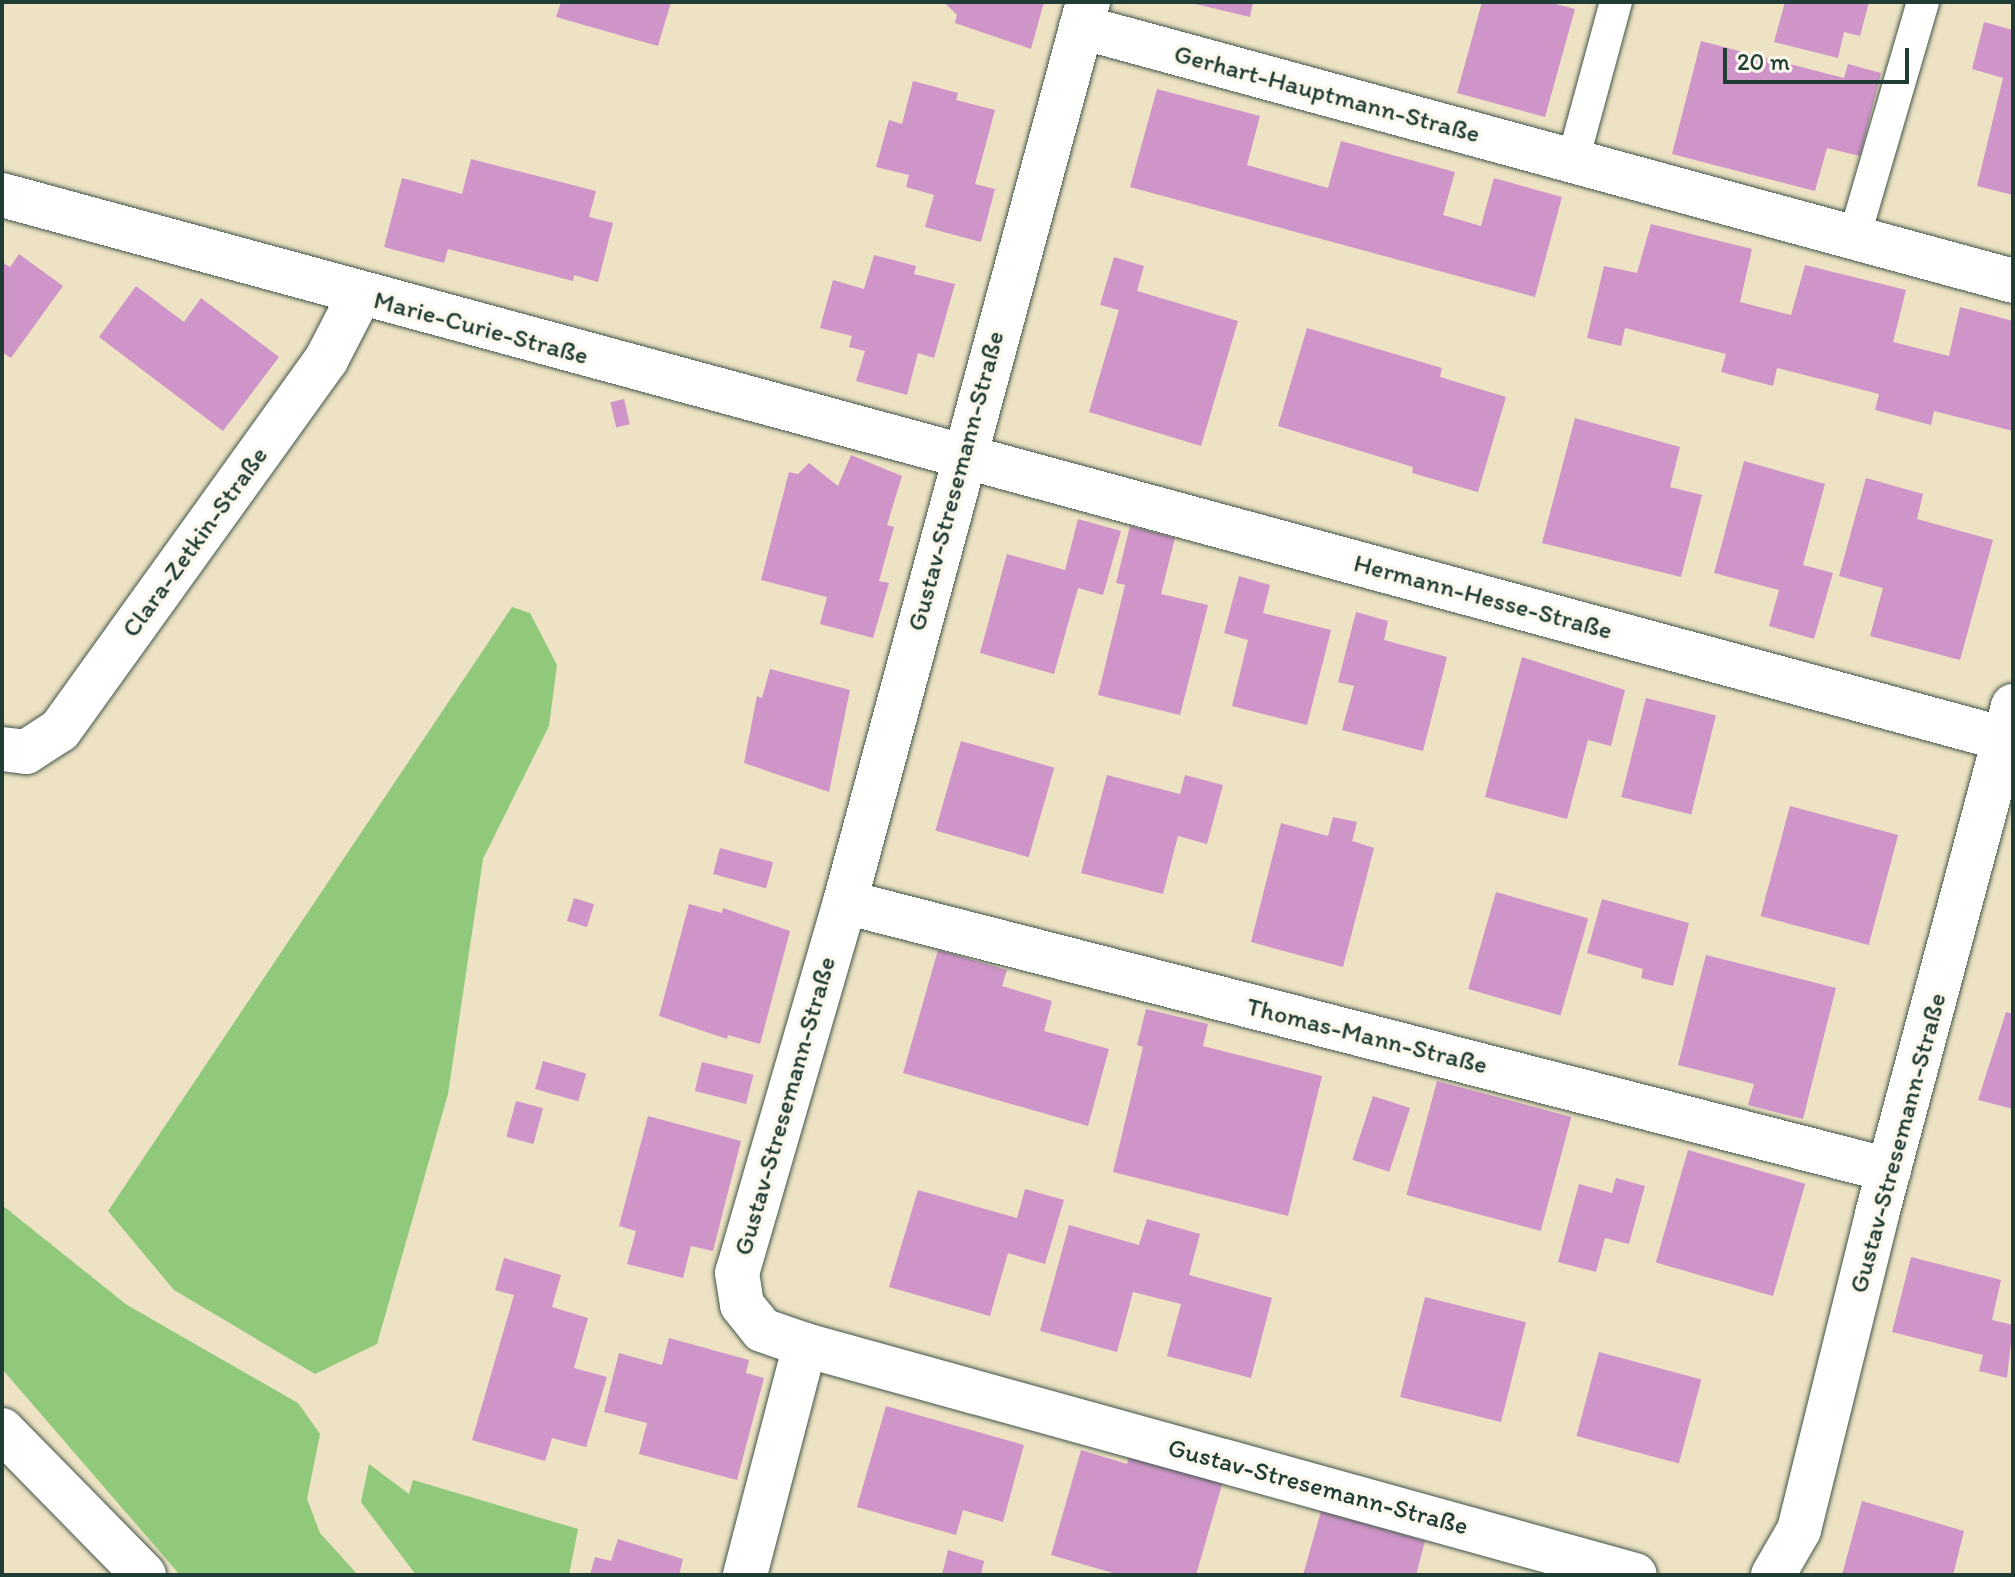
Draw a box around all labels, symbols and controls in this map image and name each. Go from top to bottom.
scale bar [1727,32,1913,82]
street label: Gerhart-Hauptmann-Straße [1171,38,1483,150]
text: 20 m [1737,47,1790,76]
street label: Marie-Curie-Straße [370,284,592,372]
street label: Gustav-Stresemann-Straße [901,328,1011,634]
street label: Clara-Zetkin-Straße [115,441,275,643]
street label: Hermann-Hesse-Straße [1350,547,1616,647]
street label: Gustav-Stresemann-Straße [727,953,843,1259]
street label: Gustav-Stresemann-Straße [1843,990,1953,1296]
street label: Thomas-Mann-Straße [1243,991,1491,1081]
street label: Gustav-Stresemann-Straße [1165,1432,1471,1542]

